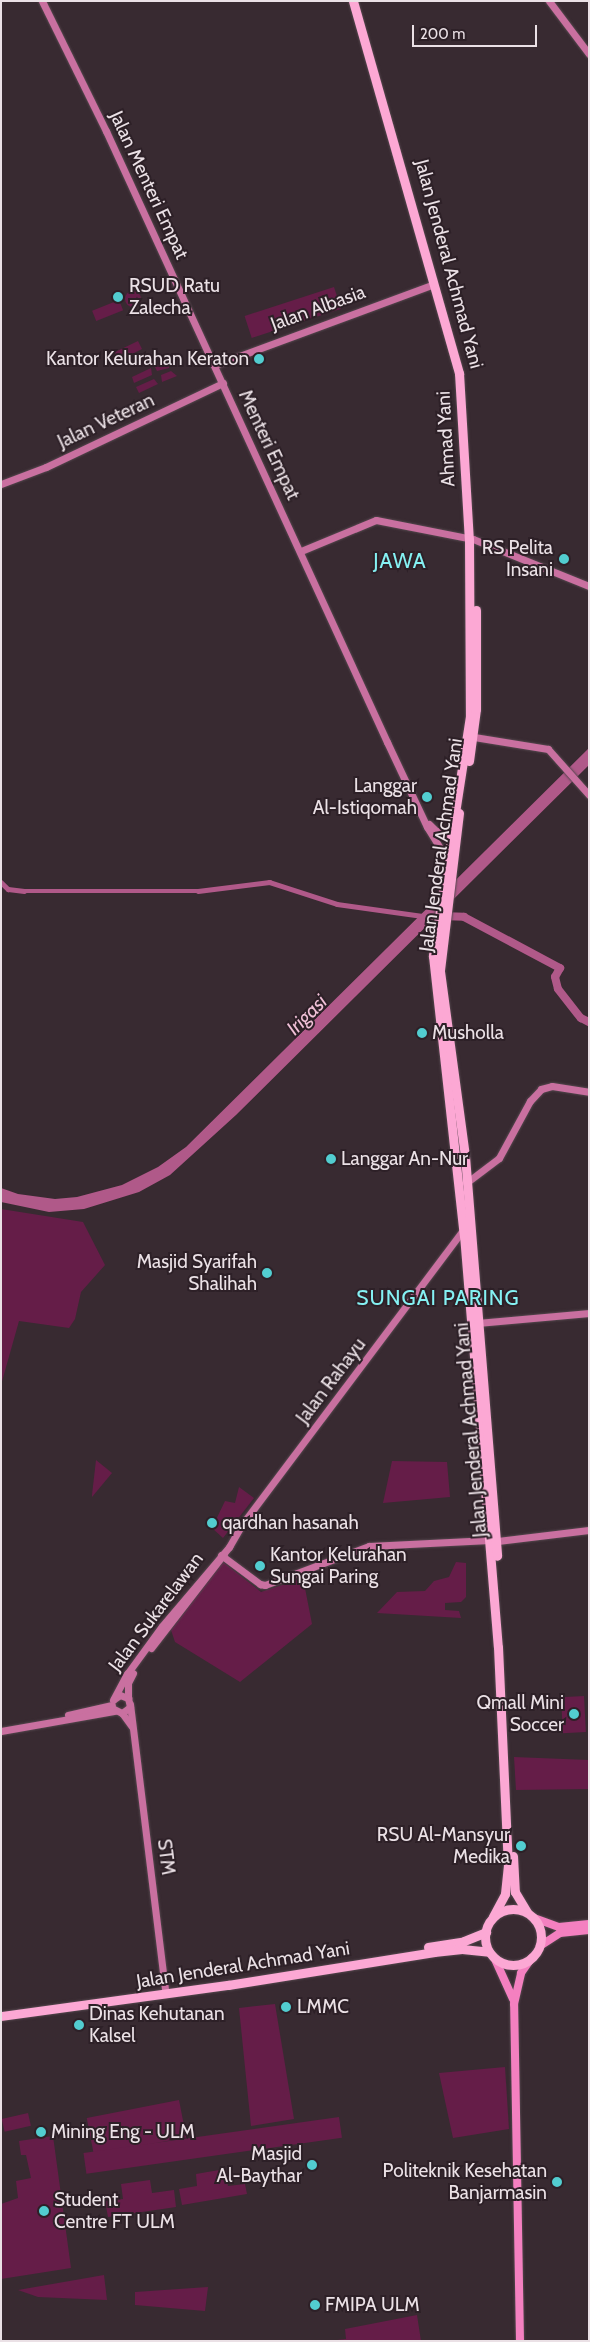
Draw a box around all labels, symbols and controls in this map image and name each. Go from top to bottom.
scale bar [415,15,540,47]
text: 200 m [420,25,465,43]
street label: Jalan Menteri Empat [105,107,193,263]
street label: Jalan Jenderal Achmad Yani [410,157,488,371]
place label: RSUD Ratu Zalecha [129,275,220,319]
street label: Jalan Albasia [268,280,368,336]
marker: RSUD Ratu Zalecha [111,290,125,304]
place label: Kantor Kelurahan Keraton [46,348,249,370]
marker: Kantor Kelurahan Keraton [253,353,265,365]
street label: Menteri Empat [234,386,304,504]
street label: Jalan Veteran [54,389,158,453]
street label: Ahmad Yani [432,391,460,487]
place label: RS Pelita Insani [482,537,553,581]
district label: JAWA [373,548,427,574]
marker: RS Pelita Insani [557,552,571,566]
street label: Jalan Jenderal Achmad Yani [415,737,467,953]
place label: Langgar Al-Istiqomah [313,775,417,819]
marker: Langgar Al-Istiqomah [421,791,433,803]
water label: Irigasi [282,990,332,1040]
place label: Musholla [432,1022,504,1044]
marker: Musholla [416,1027,428,1039]
place label: Langgar An-Nur [341,1148,468,1170]
marker: Langgar An-Nur [325,1153,337,1165]
place label: Masjid Syarifah Shalihah [137,1251,257,1295]
marker: Masjid Syarifah Shalihah [261,1267,273,1279]
district label: SUNGAI PARING [355,1285,521,1311]
street label: Jalan Jenderal Achmad Yani [450,1322,492,1538]
street label: Jalan Rahayu [291,1334,371,1428]
place label: qardhan hasanah [222,1512,359,1534]
marker: qardhan hasanah [206,1517,218,1529]
place label: Kantor Kelurahan Sungai Paring [270,1544,407,1588]
street label: Jalan Sukarelawan [104,1548,208,1676]
marker: Kantor Kelurahan Sungai Paring [254,1560,266,1572]
place label: Qmall Mini Soccer [477,1692,564,1736]
marker: Qmall Mini Soccer [568,1708,580,1720]
place label: RSU Al-Mansyur Medika [377,1824,510,1868]
street label: STM [152,1838,180,1876]
marker: RSU Al-Mansyur Medika [514,1839,528,1853]
street label: Jalan Jenderal Achmad Yani [135,1937,351,1993]
place label: LMMC [297,1996,349,2018]
marker: LMMC [279,2000,293,2014]
place label: Dinas Kehutanan Kalsel [89,2003,225,2047]
marker: Dinas Kehutanan Kalsel [73,2019,85,2031]
place label: Mining Eng - ULM [51,2121,195,2143]
marker: Mining Eng - ULM [35,2126,47,2138]
place label: Masjid Al-Baythar [216,2143,302,2187]
marker: Masjid Al-Baythar [306,2159,318,2171]
place label: Politeknik Kesehatan Banjarmasin [383,2160,547,2204]
marker: Politeknik Kesehatan Banjarmasin [551,2176,563,2188]
place label: Student Centre FT ULM [54,2189,175,2233]
marker: Student Centre FT ULM [38,2205,50,2217]
place label: FMIPA ULM [325,2294,420,2316]
marker: FMIPA ULM [309,2299,321,2311]

